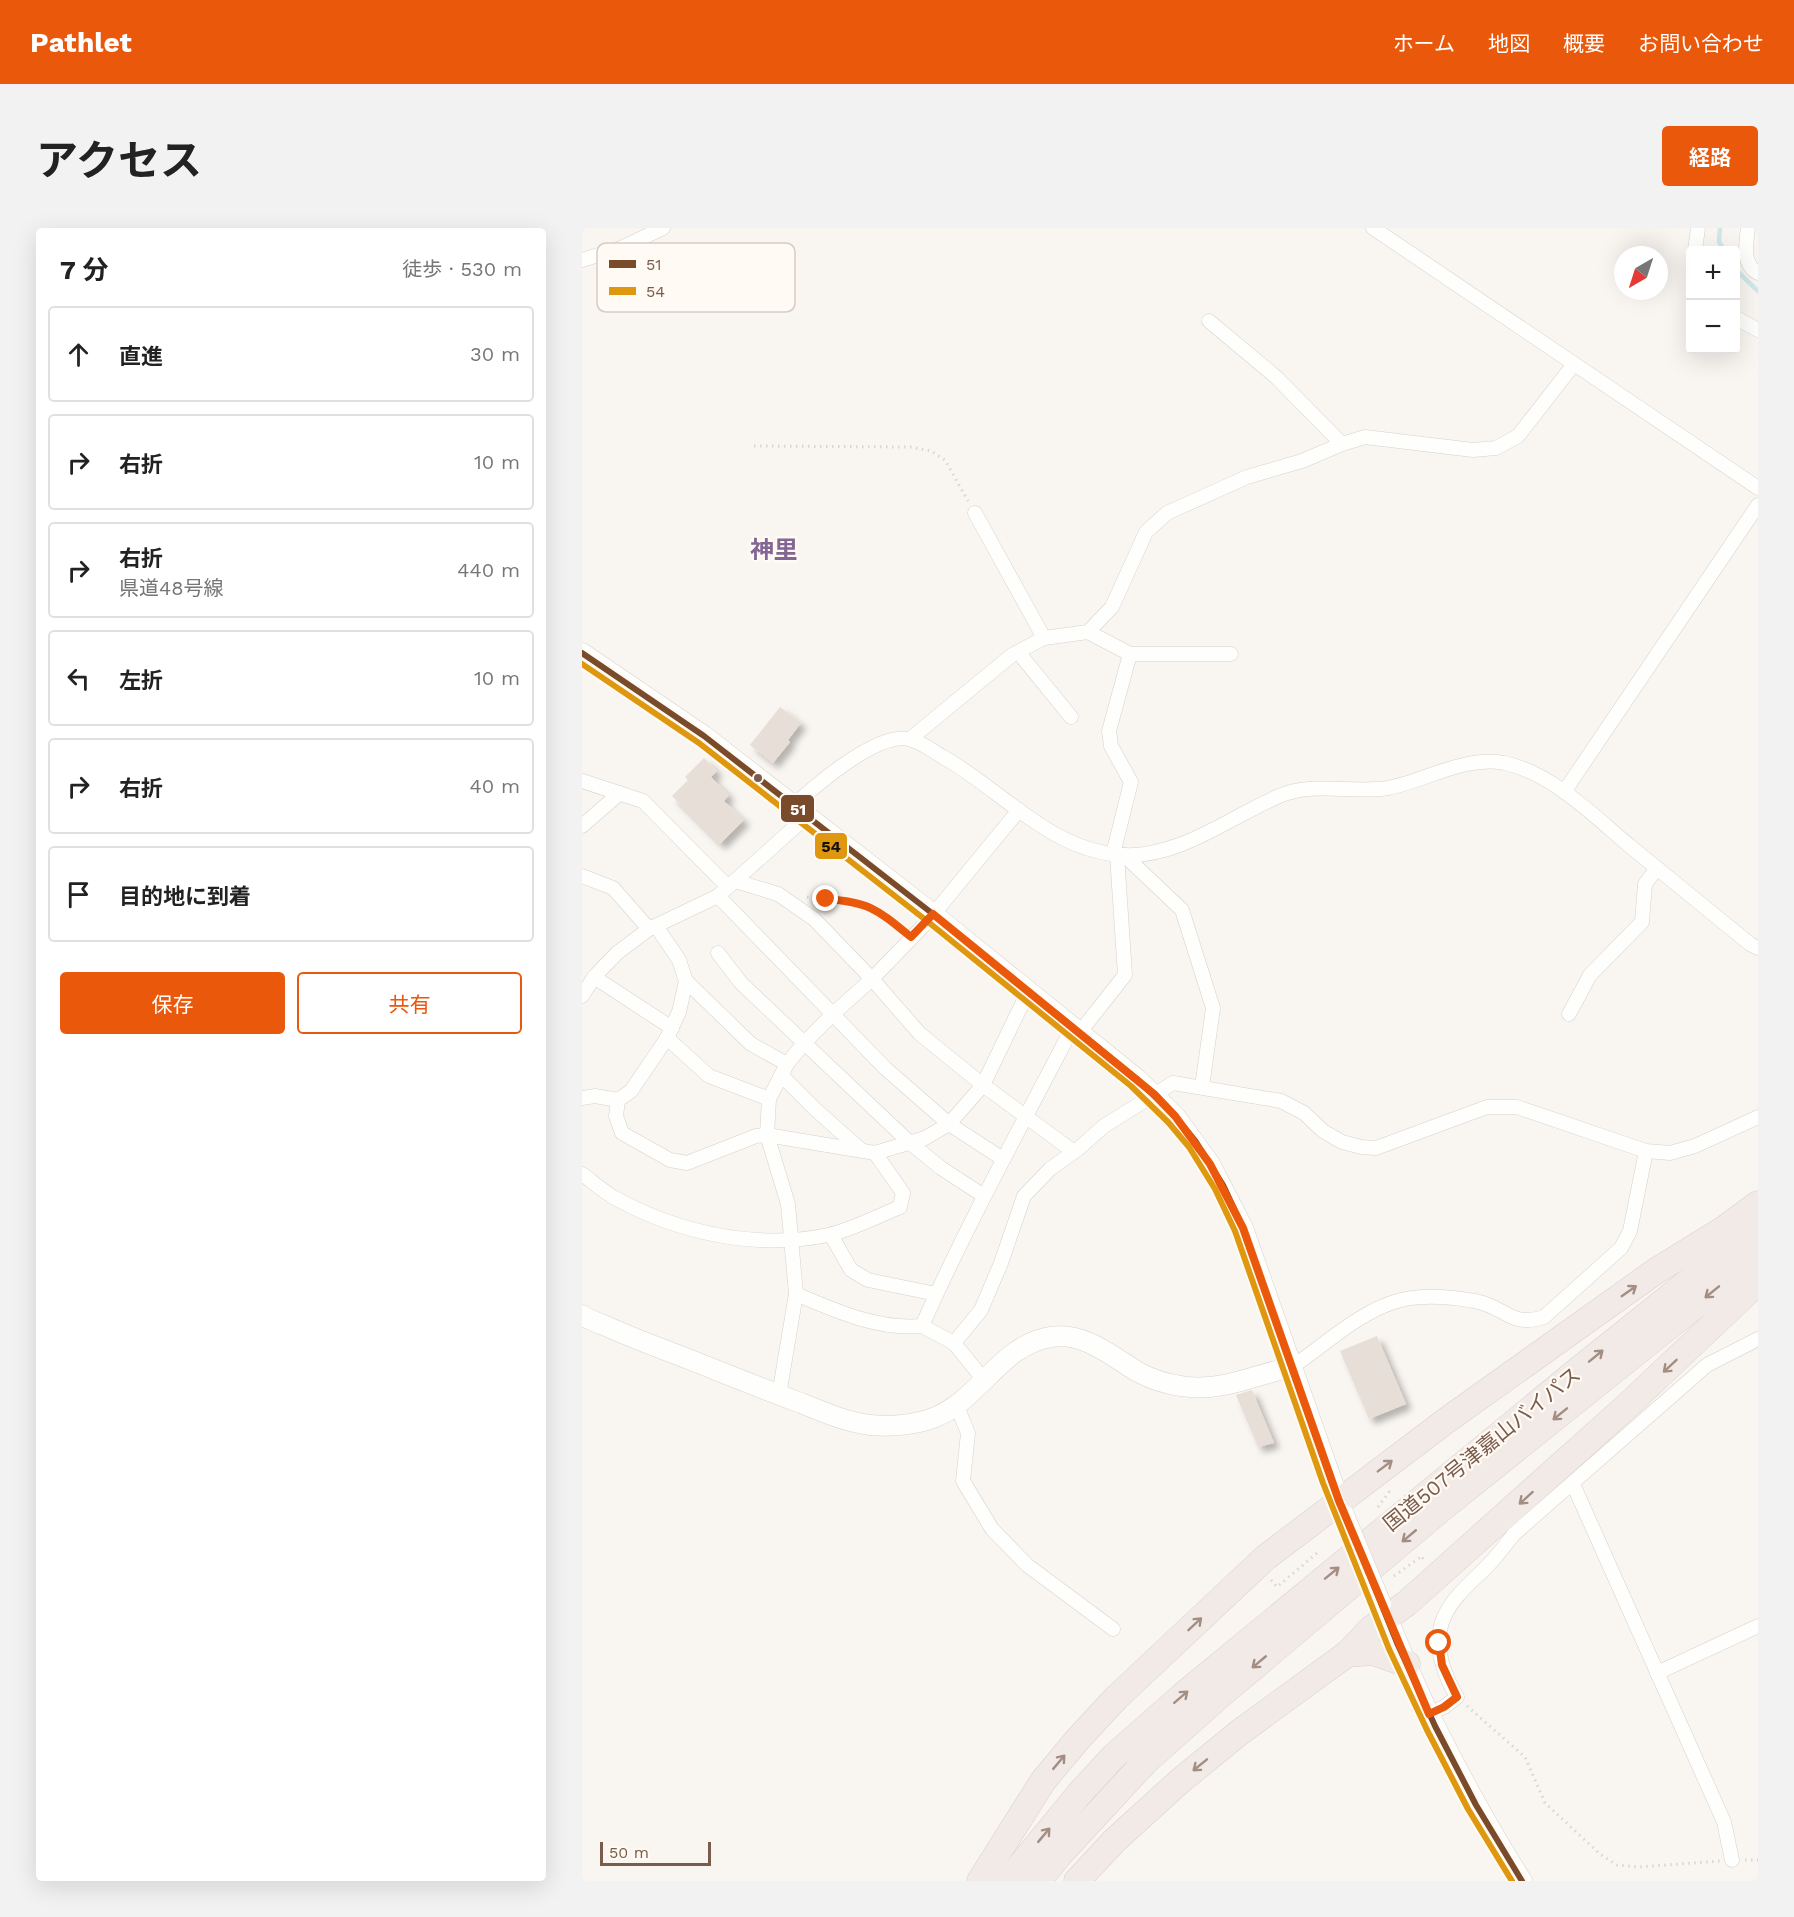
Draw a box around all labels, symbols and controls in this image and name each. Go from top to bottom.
text: Pathlet [30,26,132,59]
text: ホーム [1393,31,1455,56]
text: 地図 [1488,31,1530,56]
text: 概要 [1563,31,1605,56]
text: お問い合わせ [1638,31,1764,56]
button: 経路 [1662,126,1758,186]
text: アクセス [36,136,202,185]
legend [597,243,795,312]
north arrow [1614,246,1668,300]
map controls [1686,246,1740,354]
button: + [1686,246,1740,300]
text: 7 分 [60,255,109,285]
text: 51 [646,255,662,274]
text: 徒歩 · 530 m [402,257,522,281]
text: 54 [646,282,665,301]
button: − [1686,300,1740,354]
icon: ahead [62,338,95,371]
text: 30 m [470,342,520,366]
text: 直進 [119,344,163,369]
icon: right [62,446,95,479]
text: 10 m [474,450,520,474]
text: 右折 [119,452,163,477]
district label: 神里 [750,536,798,564]
text: 右折 [119,546,163,571]
icon: right [62,554,95,587]
text: 440 m [457,558,520,582]
text: 県道48号線 [119,576,224,600]
icon: left [62,662,95,695]
text: 10 m [474,666,520,690]
text: 左折 [119,668,163,693]
icon: right [62,770,95,803]
unlabelled marker [752,772,764,784]
text: 40 m [469,774,520,798]
text: 右折 [119,776,163,801]
line badge: 51 [780,794,815,823]
text: 51 [790,800,806,819]
line badge: 54 [814,832,848,860]
text: 54 [821,837,841,856]
icon: arrive [62,878,95,911]
text: 目的地に到着 [119,884,251,909]
route end [812,885,838,911]
button: 保存 [60,972,285,1034]
button: 共有 [297,972,522,1034]
one-way arrow [1620,1285,1636,1297]
one-way arrow [1705,1285,1721,1298]
one-way arrow [1588,1349,1604,1362]
one-way arrow [1662,1358,1677,1373]
street label: 国道507号津嘉山バイパス [1378,1361,1585,1536]
one-way arrow [1553,1407,1569,1420]
one-way arrow [1377,1460,1393,1472]
one-way arrow [1519,1491,1534,1505]
one-way arrow [1401,1530,1417,1543]
one-way arrow [1324,1566,1340,1579]
one-way arrow [1188,1616,1203,1631]
route start [1425,1629,1451,1655]
one-way arrow [1252,1655,1268,1668]
one-way arrow [1173,1690,1189,1703]
one-way arrow [1052,1754,1065,1770]
one-way arrow [1192,1758,1208,1771]
one-way arrow [1037,1828,1051,1843]
scale bar [600,1839,711,1866]
text: 50 m [609,1843,649,1862]

